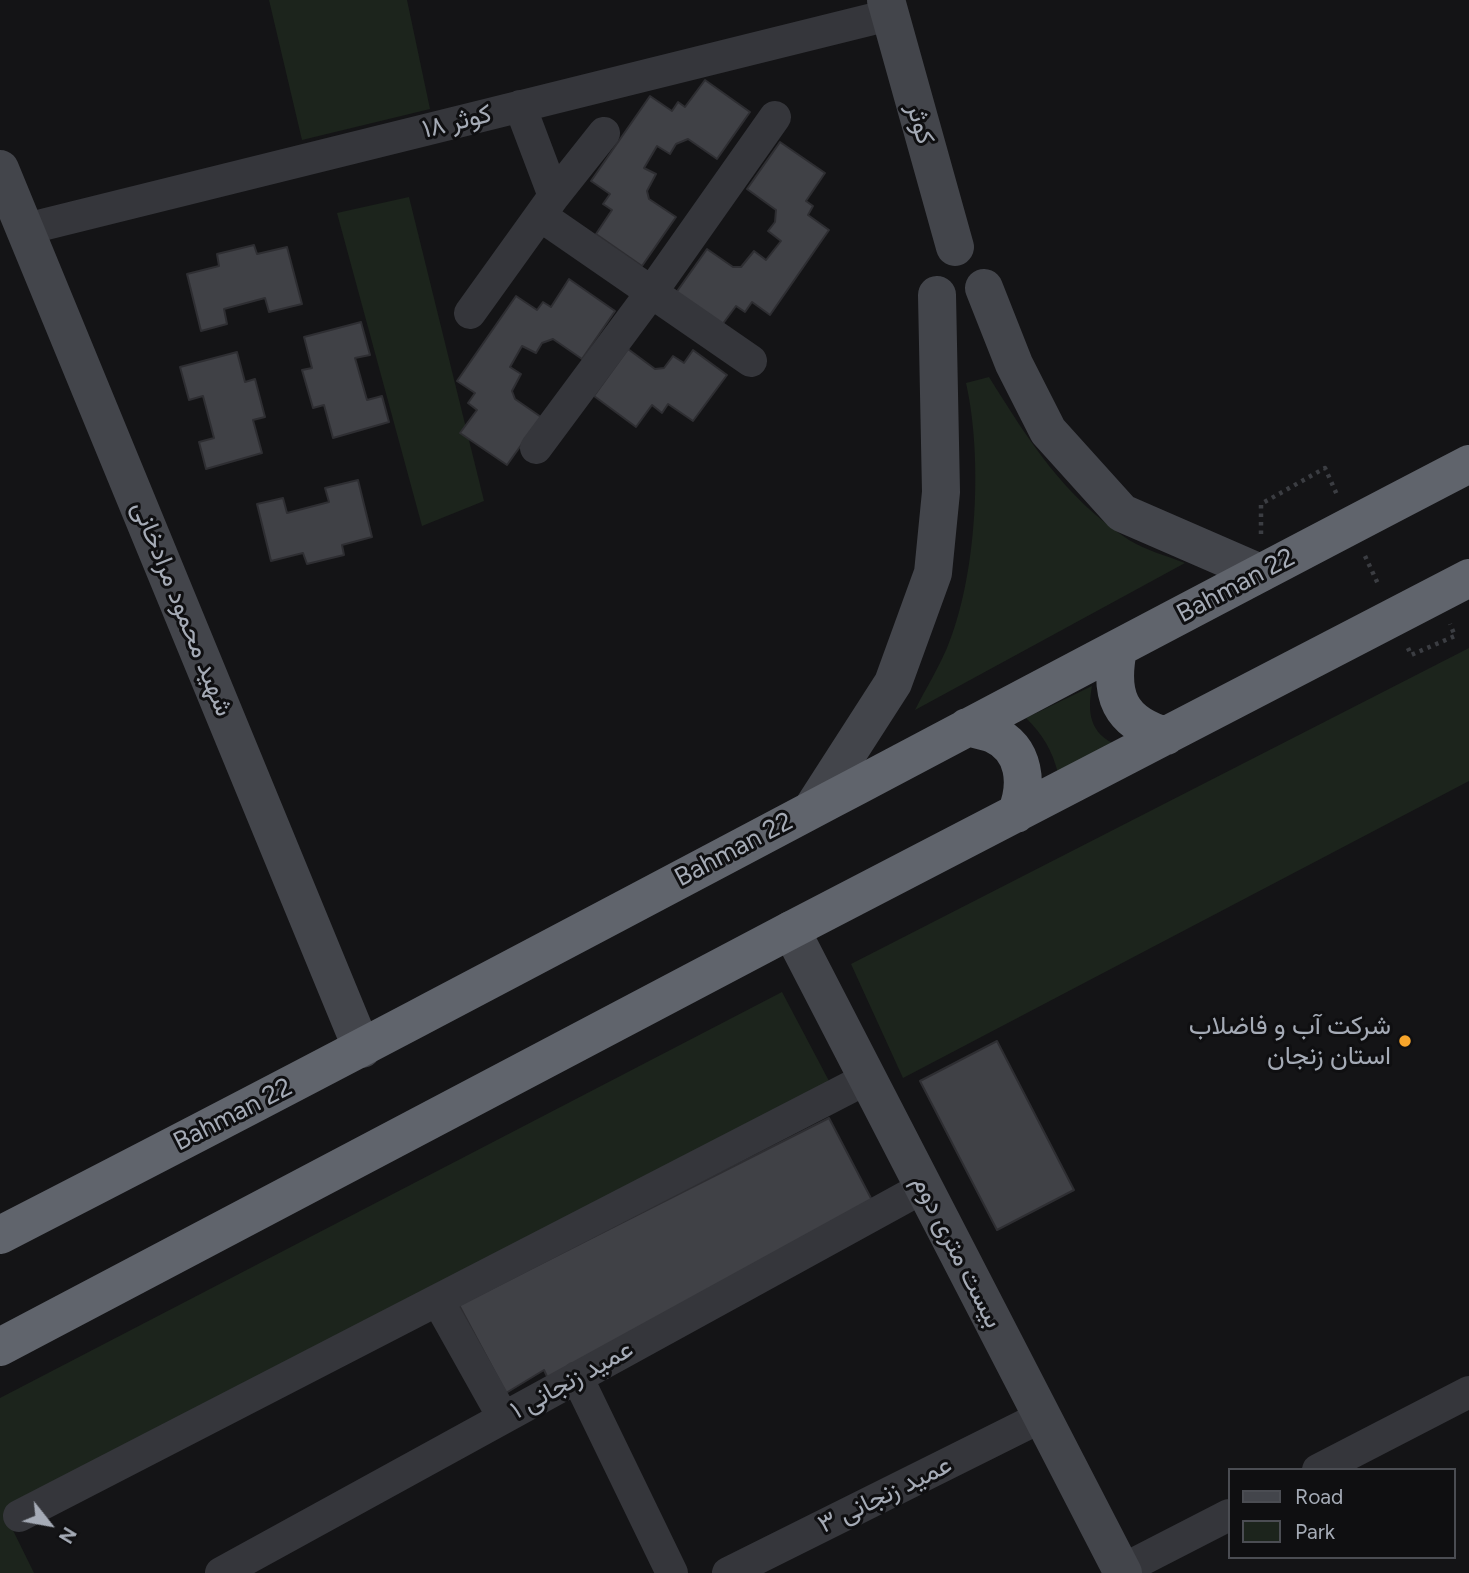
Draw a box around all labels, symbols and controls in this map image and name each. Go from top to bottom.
street label: کوثر ۱۸ [419,98,495,146]
street label: کوثر [899,100,941,148]
street label: شهید محمود مرادخانی [125,497,239,721]
street label: Bahman 22 [1172,542,1300,630]
street label: Bahman 22 [670,806,798,894]
place label: شرکت آب و فاضلاب استان زنجان [1189,1010,1391,1072]
marker: شرکت آب و فاضلاب استان زنجان [1397,1033,1413,1049]
street label: Bahman 22 [168,1072,298,1158]
street label: بیست متری دوم [905,1170,1009,1334]
street label: عمید زنجانی ۱ [505,1334,639,1426]
street label: عمید زنجانی ۳ [813,1449,957,1541]
legend [1228,1468,1455,1559]
text: Road [1295,1484,1343,1509]
north arrow [14,1489,84,1559]
text: Park [1295,1519,1335,1544]
text: N [54,1523,81,1547]

